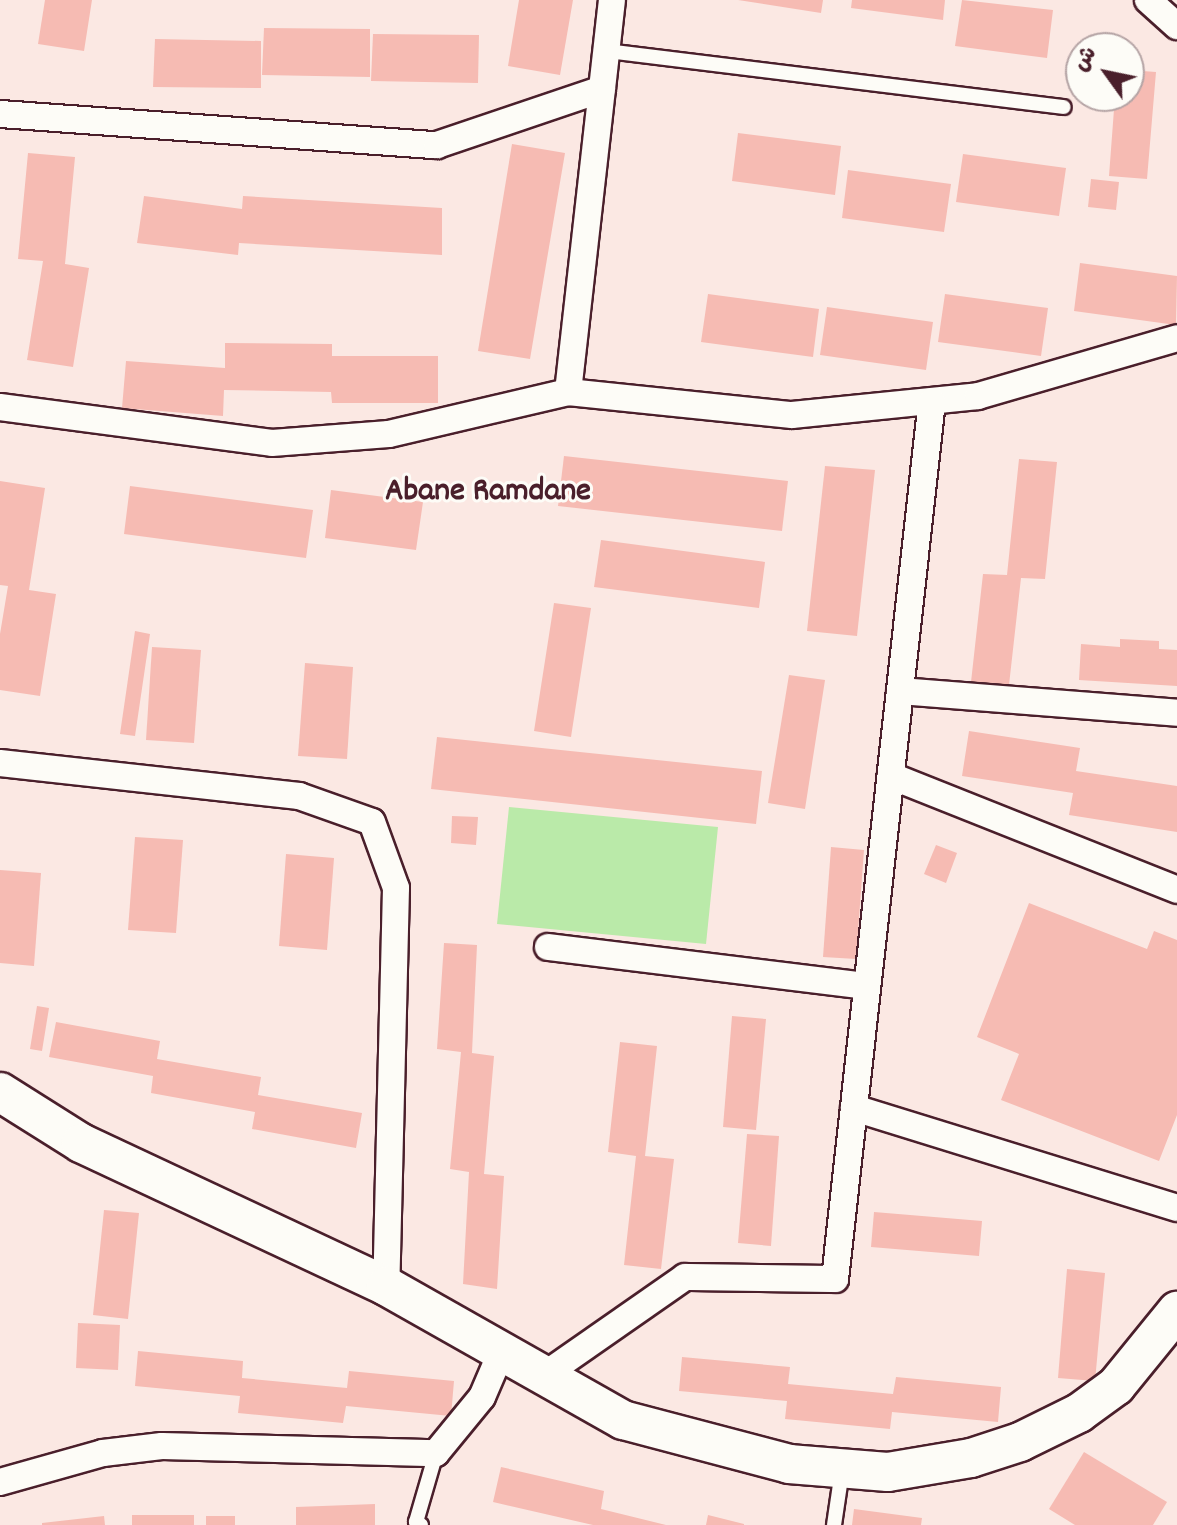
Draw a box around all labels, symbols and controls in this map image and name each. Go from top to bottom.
north arrow [1065,32,1145,112]
text: ش [1067,41,1106,78]
district label: Abane Ramdane [385,473,591,513]

